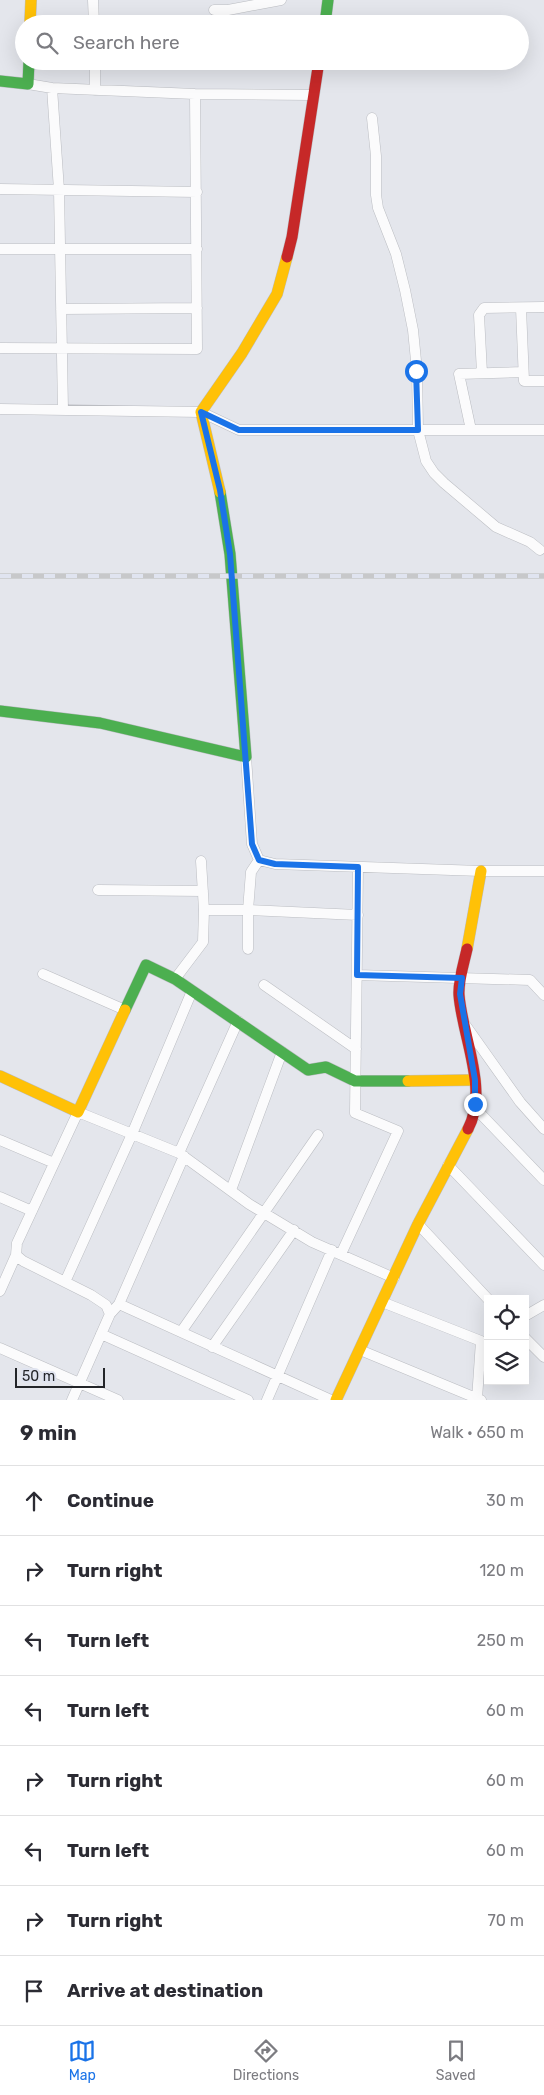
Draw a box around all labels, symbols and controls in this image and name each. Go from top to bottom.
search box [15,15,529,70]
icon: search [33,29,61,57]
text: Search here [73,31,180,54]
route start [405,360,428,383]
route end [464,1093,487,1116]
map controls [484,1295,529,1385]
button: locate [484,1295,529,1340]
button: layers [484,1340,529,1385]
scale bar [15,1365,105,1388]
text: 50 m [22,1368,55,1385]
text: 9 min [20,1420,77,1445]
text: Walk · 650 m [430,1423,524,1442]
icon: ahead [20,1487,48,1515]
text: Continue [67,1489,154,1512]
text: 30 m [486,1491,524,1510]
icon: right [20,1557,48,1585]
text: Turn right [67,1559,162,1582]
text: 120 m [479,1561,524,1580]
icon: left [20,1627,48,1655]
text: Turn left [67,1629,149,1652]
text: 250 m [477,1631,524,1650]
icon: left [20,1697,48,1725]
text: Turn left [67,1699,149,1722]
text: 60 m [486,1701,524,1720]
icon: right [20,1767,48,1795]
text: Turn right [67,1769,162,1792]
text: 60 m [486,1771,524,1790]
icon: left [20,1837,48,1865]
text: Turn left [67,1839,149,1862]
text: 60 m [486,1841,524,1860]
icon: right [20,1907,48,1935]
text: Turn right [67,1909,162,1932]
text: 70 m [487,1911,524,1930]
icon: arrive [20,1977,48,2005]
text: Arrive at destination [67,1979,263,2002]
tab: Map [68,2037,96,2084]
tab: Directions [233,2037,299,2084]
tab: Saved [436,2037,476,2084]

